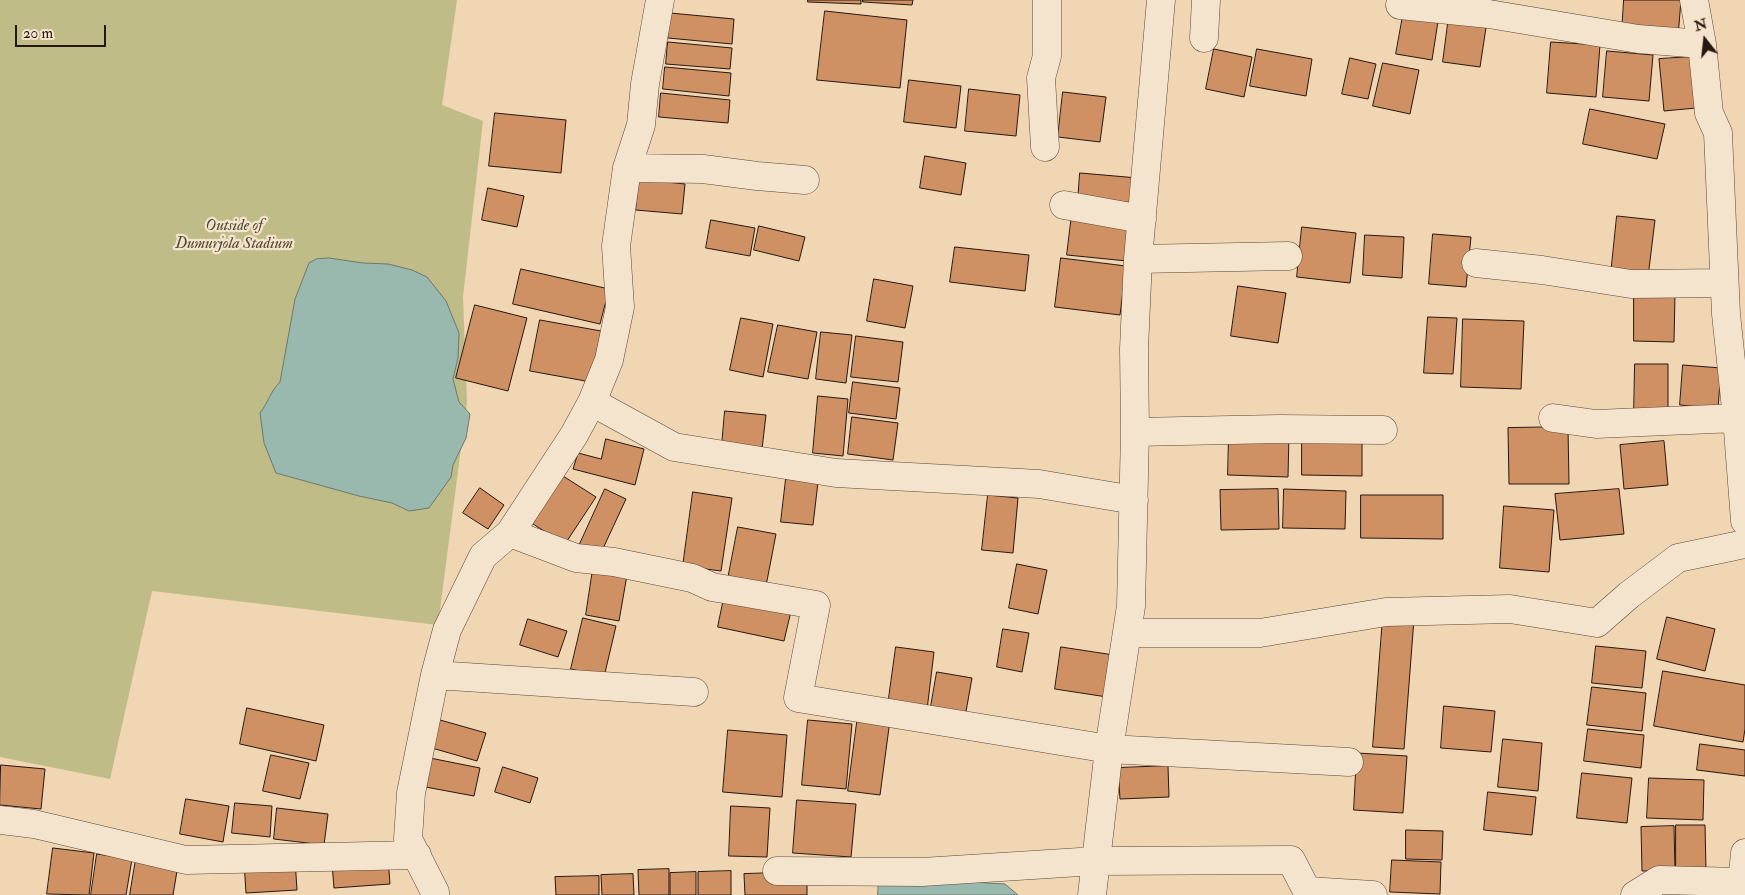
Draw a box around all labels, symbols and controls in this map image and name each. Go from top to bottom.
scale bar [18,15,109,47]
north arrow [1680,15,1730,65]
text: N [1692,15,1709,35]
text: 20 m [23,24,53,43]
park label: Outside of Dumurjola Stadium [175,217,293,255]

